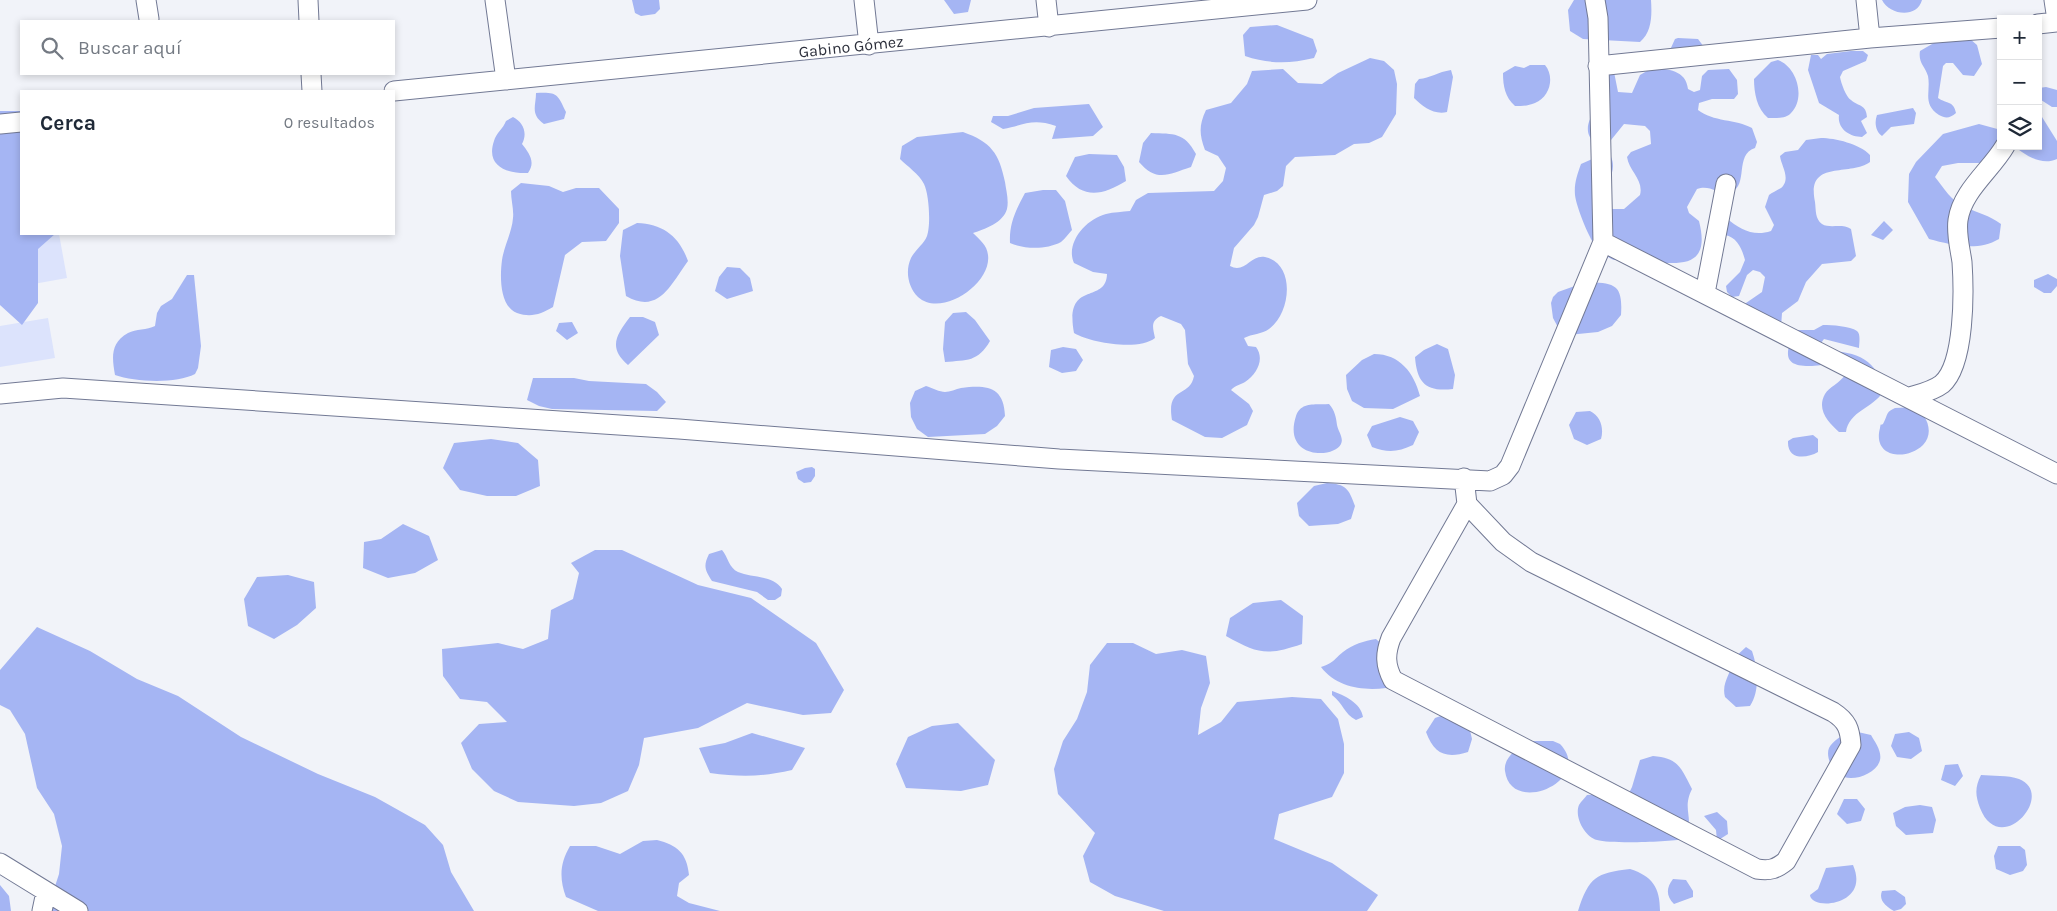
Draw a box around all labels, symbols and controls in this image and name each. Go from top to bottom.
map controls [1997,15,2042,150]
button: + [1997,15,2042,60]
search box [20,20,395,75]
street label: Gabino Gómez [798,32,904,61]
icon: search [38,34,66,62]
text: Buscar aquí [78,37,182,59]
button: − [1997,60,2042,105]
button: layers [1997,105,2042,150]
text: Cerca [40,111,96,135]
text: 0 resultados [284,113,375,132]

